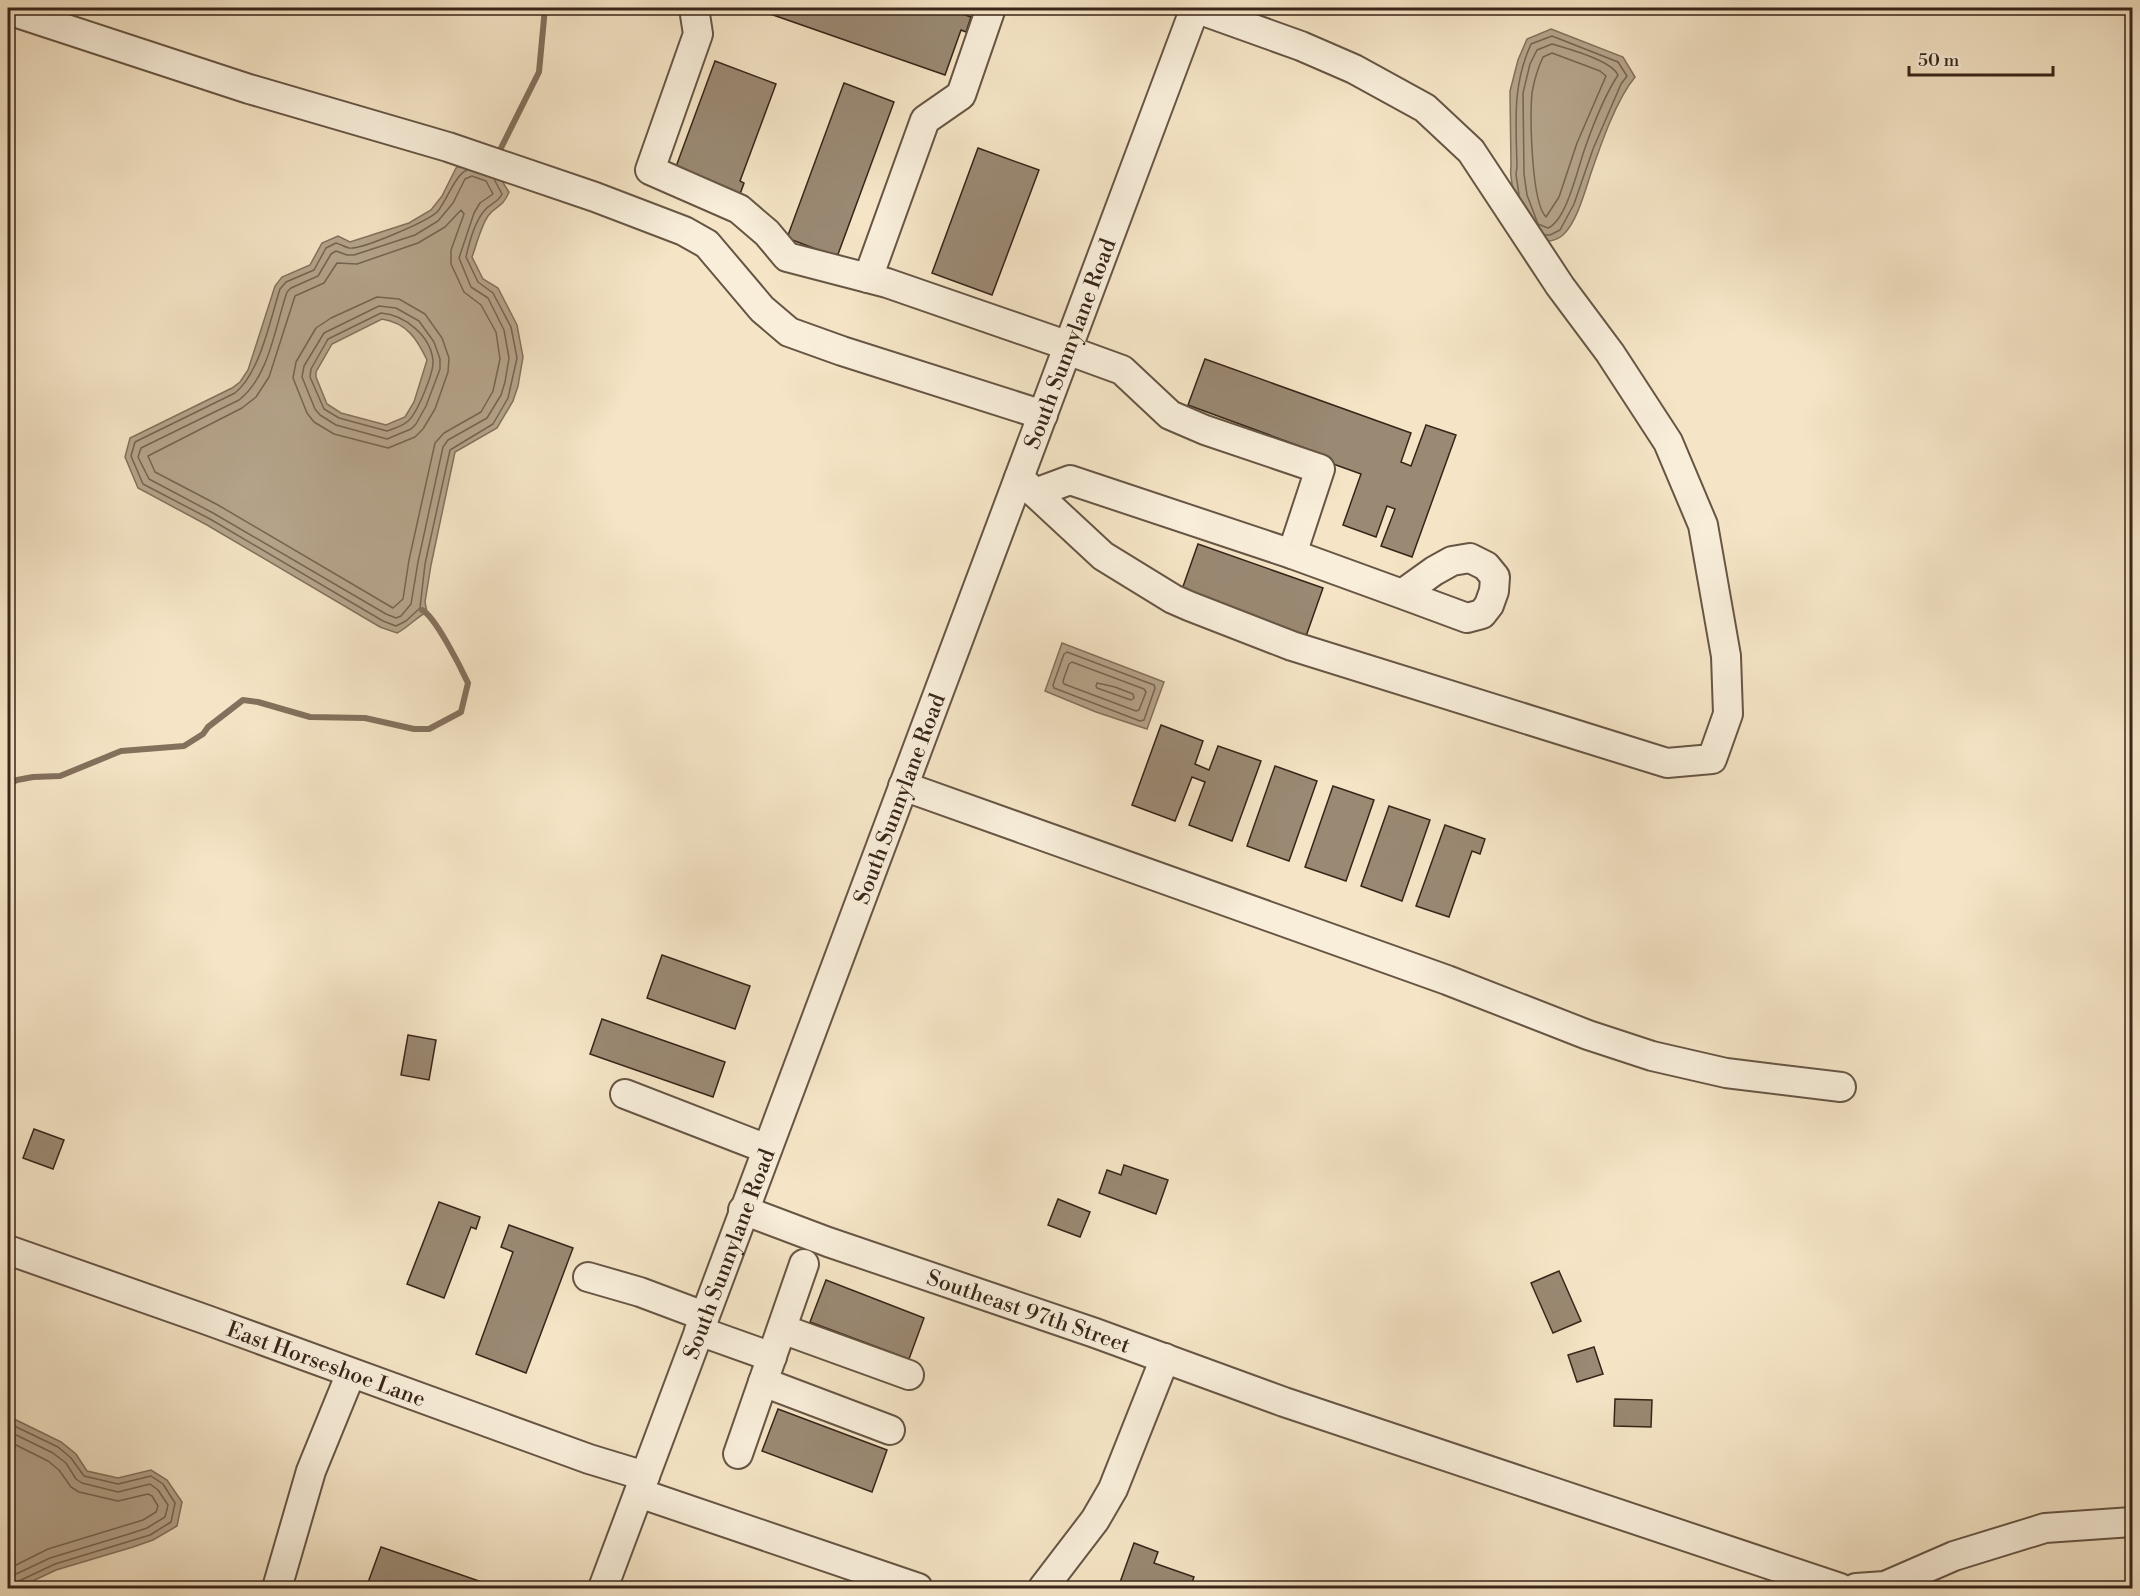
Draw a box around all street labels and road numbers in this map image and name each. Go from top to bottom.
street label: South Sunnylane Road [1019,235,1123,453]
street label: South Sunnylane Road [848,690,952,908]
street label: South Sunnylane Road [678,1145,782,1363]
street label: Southeast 97th Street [923,1265,1134,1360]
street label: East Horseshoe Lane [223,1316,429,1413]

